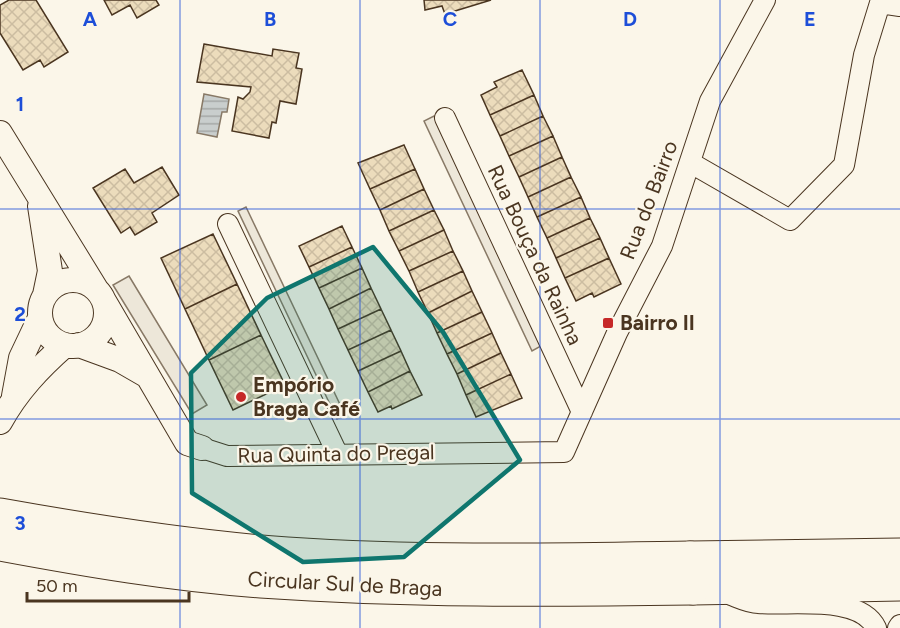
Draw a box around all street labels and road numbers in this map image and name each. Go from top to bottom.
street label: Rua do Bairro [614,137,683,263]
street label: Rua Bouça da Rainha [483,161,588,349]
street label: Rua Quinta do Pregal [237,439,435,468]
street label: Circular Sul de Braga [247,566,443,601]

